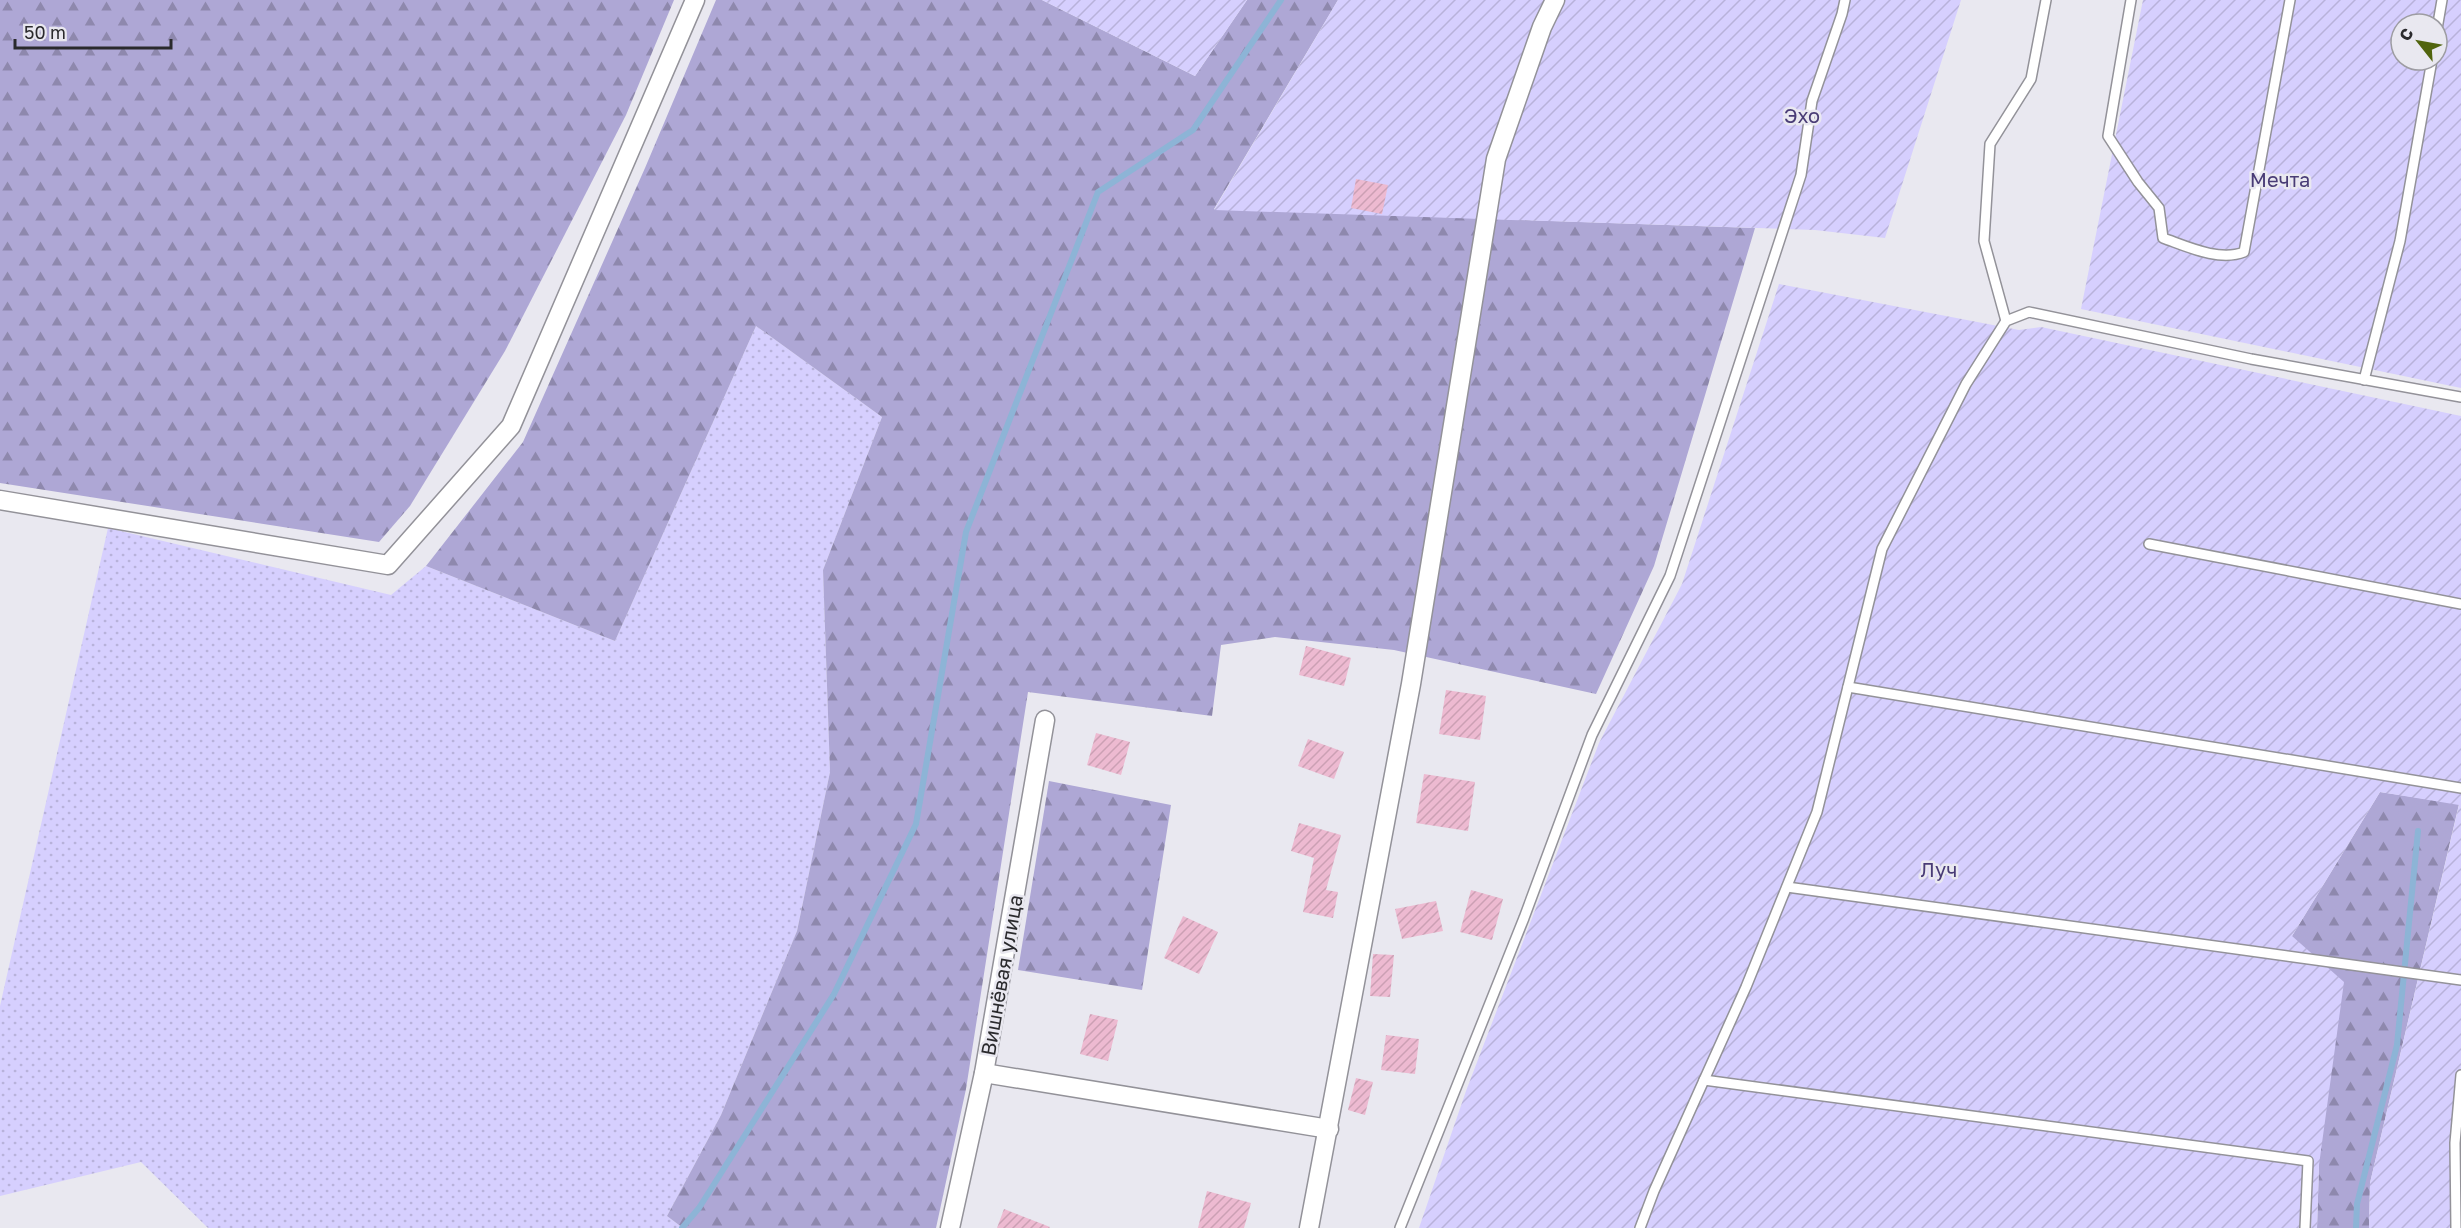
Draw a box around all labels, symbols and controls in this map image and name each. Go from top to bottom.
scale bar [15,12,171,50]
north arrow [2389,12,2449,72]
text: 50 m [24,21,66,43]
text: С [2395,24,2418,44]
park label: Эхо [1784,103,1820,127]
park label: Мечта [2250,167,2310,191]
park label: Луч [1921,857,1957,881]
street label: Вишнёвая улица [975,893,1027,1057]

